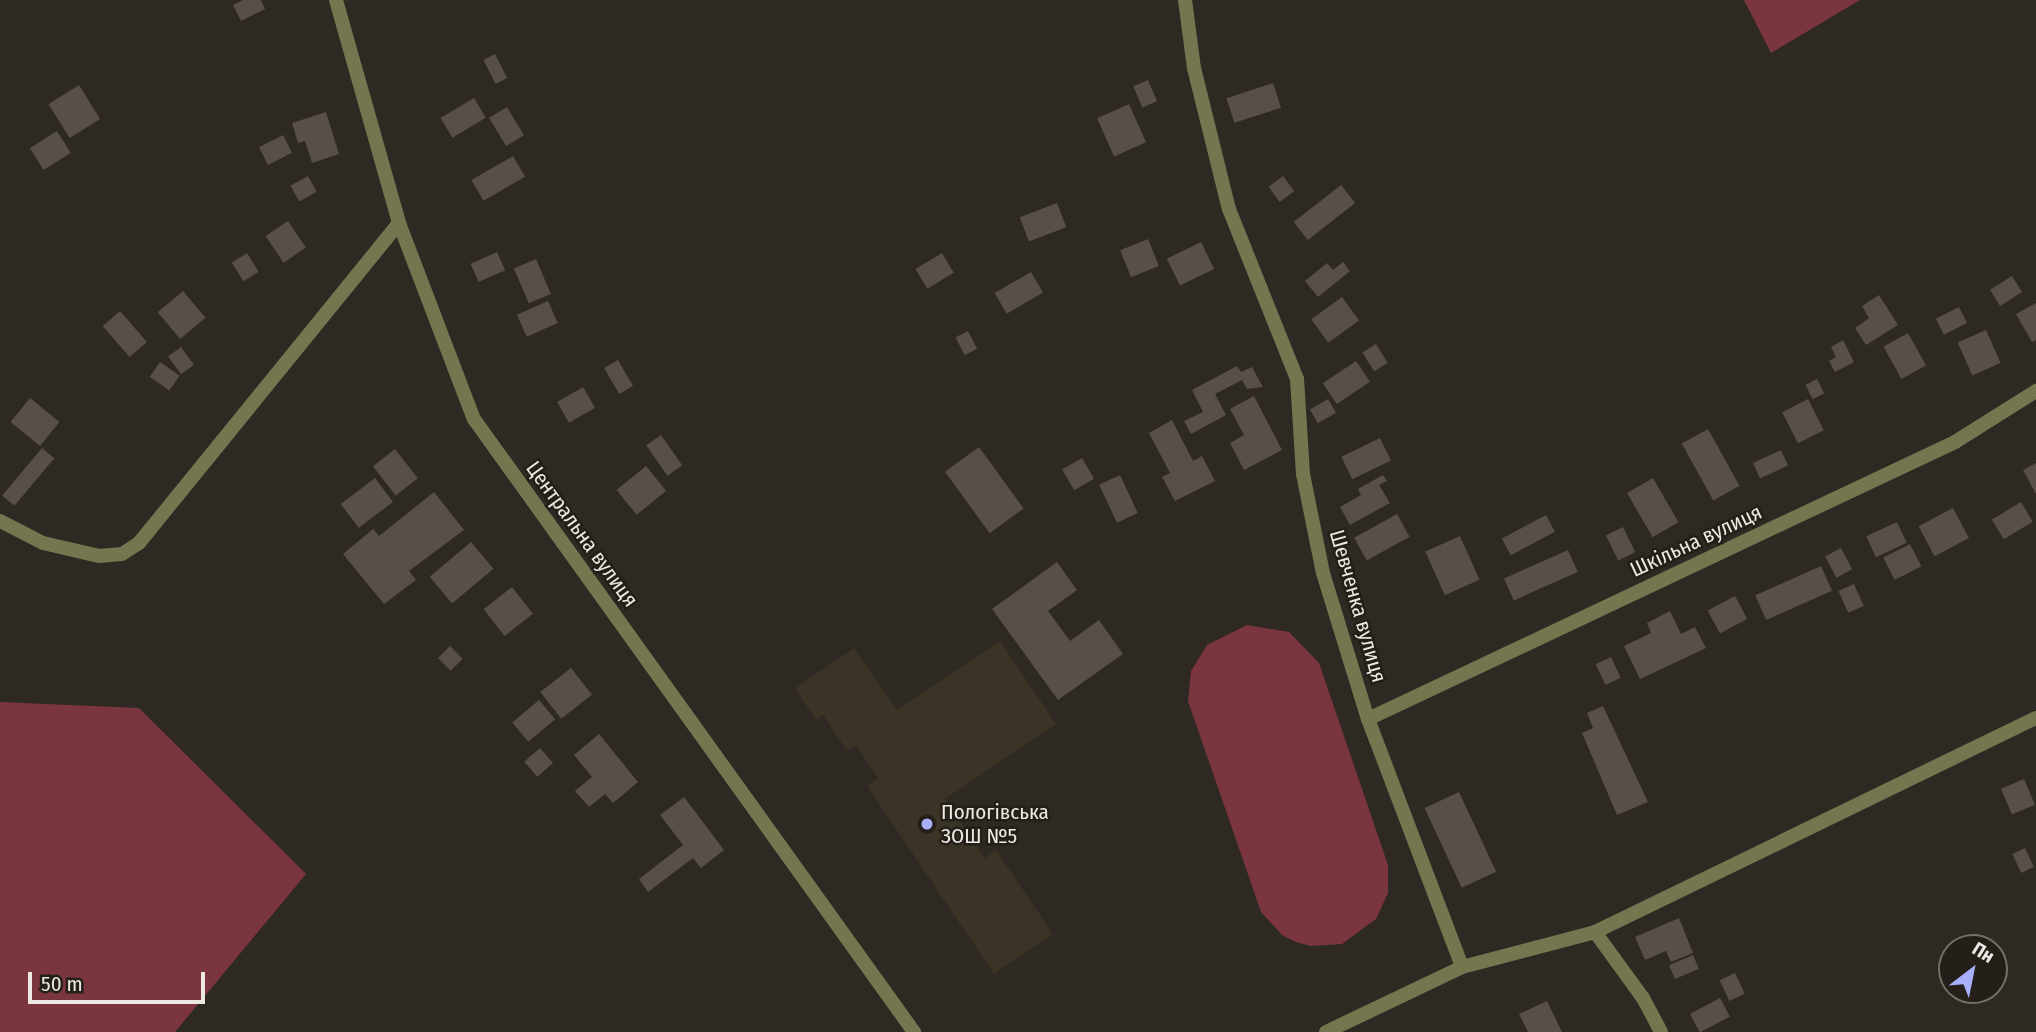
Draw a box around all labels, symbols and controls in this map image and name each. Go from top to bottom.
street label: Центральна вулиця [521,456,643,612]
street label: Шкільна вулиця [1626,499,1766,583]
street label: Шевченка вулиця [1324,527,1392,685]
place label: Пологівська ЗОШ №5 [941,799,1049,849]
marker: Пологівська ЗОШ №5 [919,816,935,832]
north arrow [1938,934,2008,1004]
text: Пн [1968,937,1999,968]
scale bar [32,958,208,1002]
text: 50 m [41,971,83,997]

